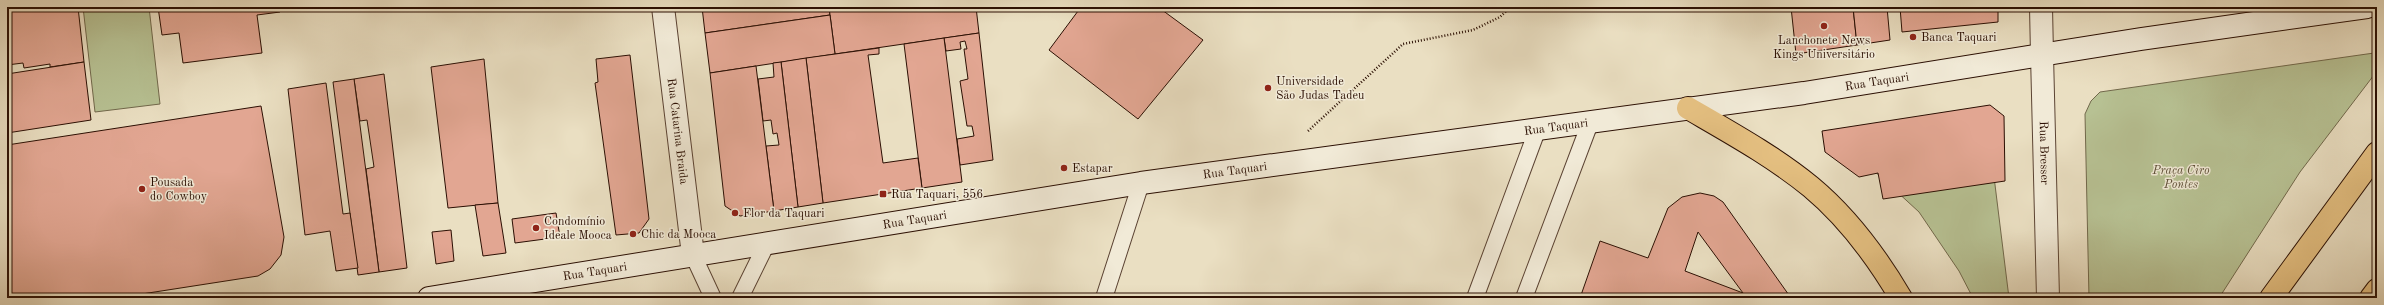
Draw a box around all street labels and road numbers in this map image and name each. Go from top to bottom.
street label: Rua Taquari [1844,71,1910,93]
street label: Rua Catarina Braida [665,77,689,185]
street label: Rua Taquari [1523,117,1589,138]
street label: Rua Bresser [2037,121,2050,185]
street label: Rua Taquari [1202,161,1268,182]
street label: Rua Taquari [882,209,948,232]
street label: Rua Taquari [562,261,628,283]

